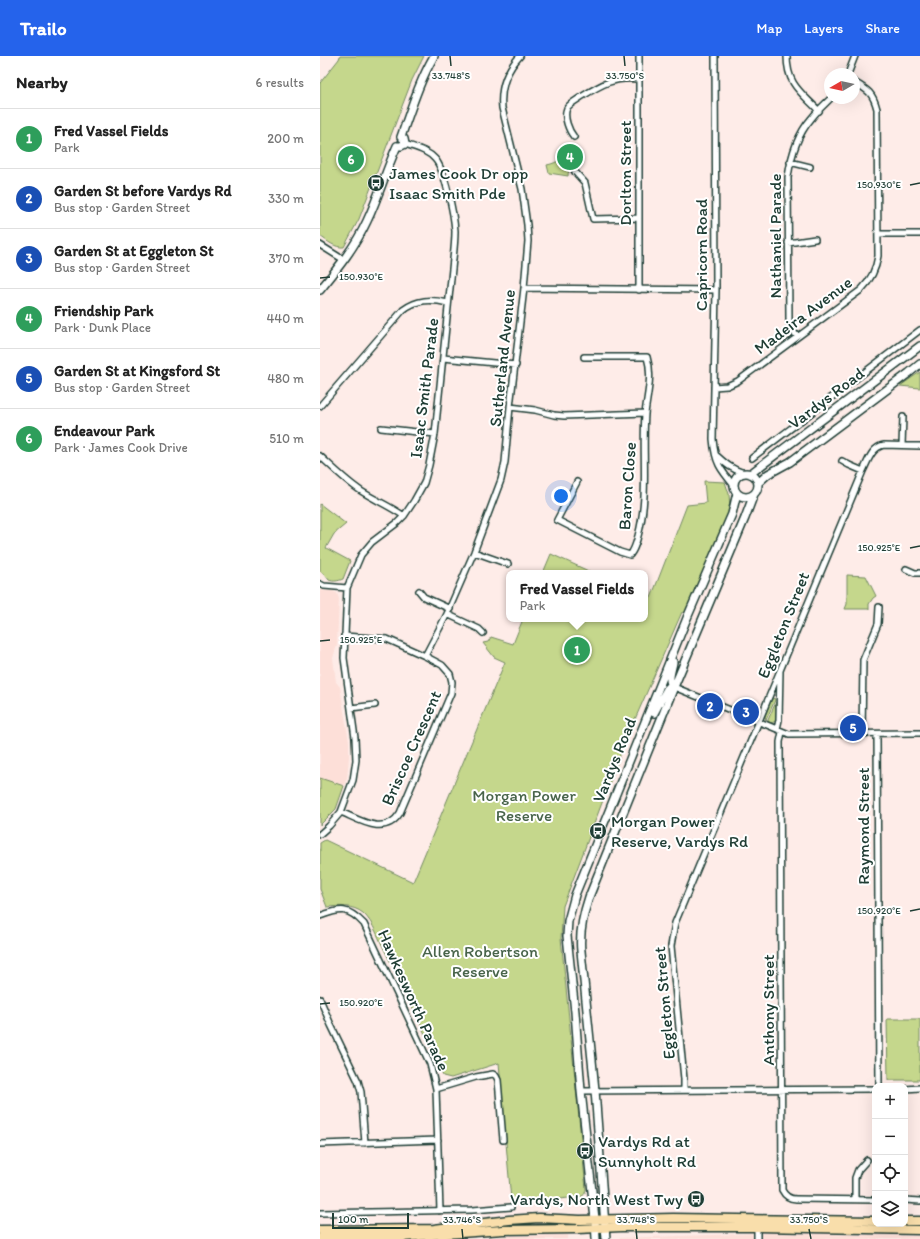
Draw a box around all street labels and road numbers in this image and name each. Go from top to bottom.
street label: Dorlton Street [615,120,635,226]
street label: Nathaniel Parade [765,173,785,299]
street label: Capricorn Road [691,198,711,311]
street label: Madeira Avenue [750,272,856,358]
street label: Sutherland Avenue [485,288,519,428]
street label: Isaac Smith Parade [405,317,443,459]
street label: Vardys Road [784,363,868,433]
street label: Baron Close [614,441,640,531]
street label: Eggleton Street [753,568,814,681]
street label: Briscoe Crescent [377,687,446,808]
street label: Vardys Road [588,715,640,805]
street label: Raymond Street [853,767,873,885]
street label: Hawkesworth Parade [374,926,454,1074]
street label: Eggleton Street [649,945,679,1060]
street label: Anthony Street [758,954,778,1066]

